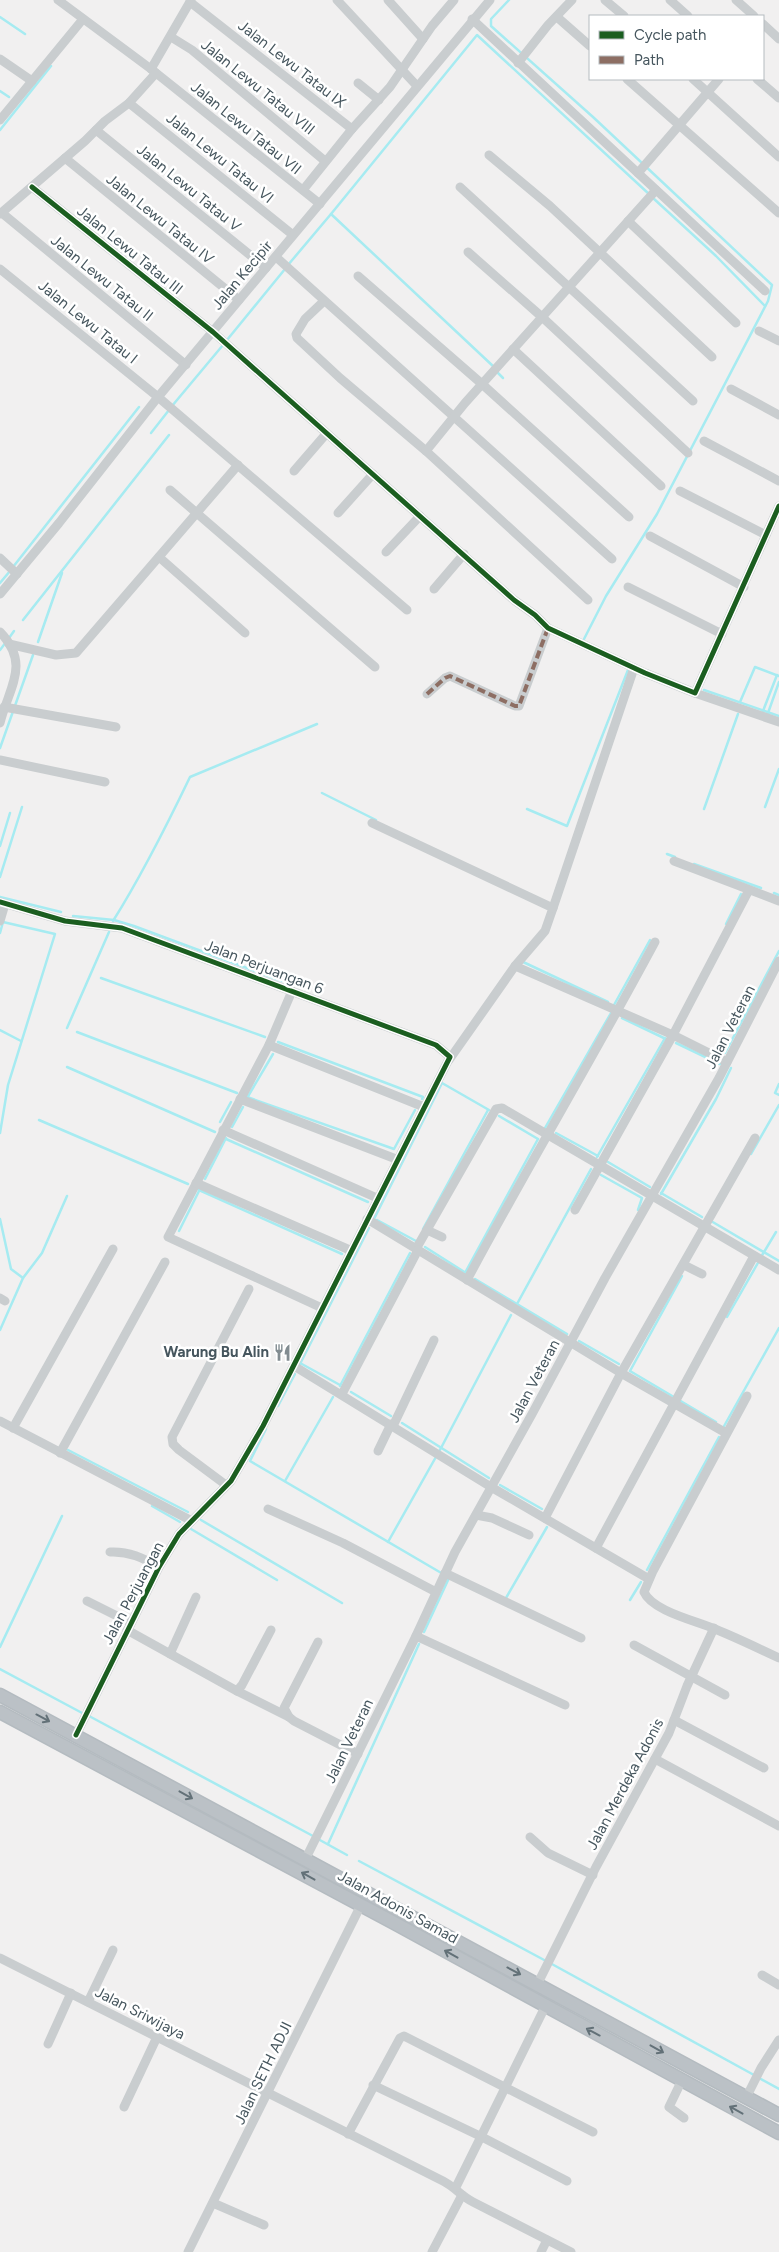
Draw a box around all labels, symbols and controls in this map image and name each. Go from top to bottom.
legend [589,15,764,80]
street label: Jalan Lewu Tatau IX [235,16,350,112]
text: Cycle path [634,26,706,44]
street label: Jalan Lewu Tatau VIII [198,36,318,138]
text: Path [634,51,664,69]
street label: Jalan Lewu Tatau VII [163,109,277,207]
street label: Jalan Lewu Tatau VI [133,140,245,236]
street label: Jalan Lewu Tatau V [133,140,245,236]
street label: Jalan Lewu Tatau IV [103,170,218,268]
street label: Jalan Lewu Tatau III [74,202,186,298]
street label: Jalan Kecipir [208,237,276,313]
street label: Jalan Lewu Tatau II [35,276,141,368]
street label: Jalan Lewu Tatau I [35,276,141,368]
street label: Jalan Perjuangan 6 [202,936,326,998]
street label: Jalan Veteran [701,982,759,1072]
street label: Jalan Veteran [505,1336,563,1426]
restaurant icon: Warung Bu Alin [273,1342,293,1362]
place label: Warung Bu Alin [163,1343,269,1361]
street label: Jalan Perjuangan [98,1539,168,1647]
street label: Jalan Veteran [321,1696,377,1786]
one-way arrow [35,1714,50,1723]
street label: Jalan Merdeka Adonis [583,1715,667,1853]
one-way arrow [178,1791,193,1800]
street label: Jalan Adonis Samad [335,1867,461,1947]
one-way arrow [301,1871,316,1881]
one-way arrow [444,1949,459,1958]
one-way arrow [507,1966,522,1976]
street label: Jalan Sriwijaya [92,1983,188,2043]
street label: Jalan SETH ADJI [230,2019,296,2127]
one-way arrow [587,2027,601,2037]
one-way arrow [649,2044,664,2054]
one-way arrow [729,2105,744,2115]

